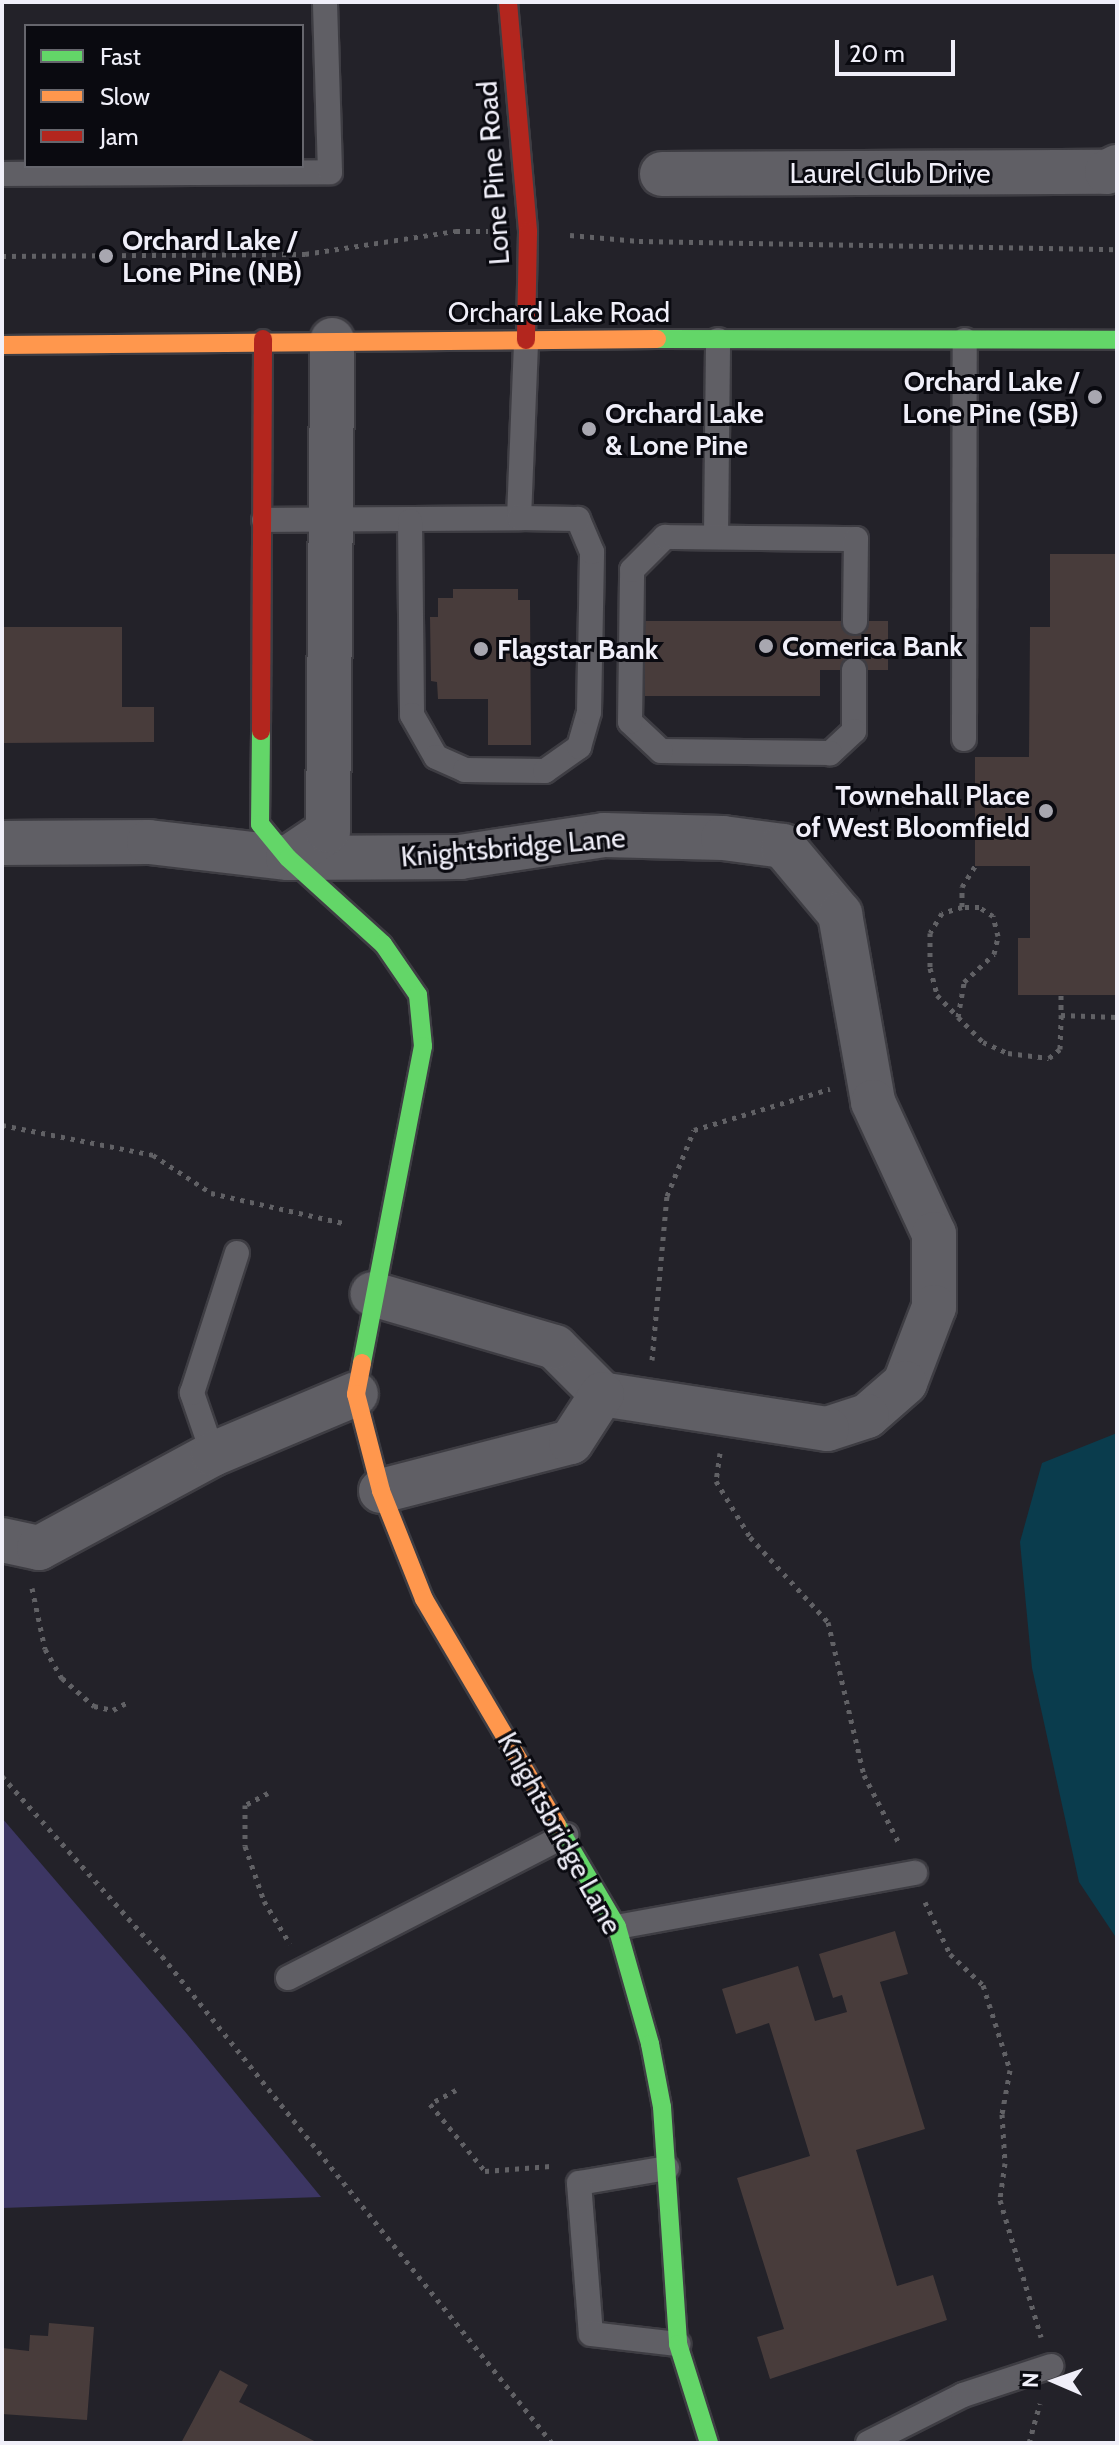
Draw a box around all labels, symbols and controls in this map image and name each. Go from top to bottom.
legend [24,24,304,168]
scale bar [839,24,959,74]
text: 20 m [849,39,905,68]
text: Fast [100,42,141,71]
street label: Lone Pine Road [470,80,516,266]
text: Slow [100,82,150,111]
text: Jam [100,122,138,151]
street label: Laurel Club Drive [789,156,991,190]
place label: Orchard Lake / Lone Pine (NB) [122,223,302,289]
marker: Orchard Lake / Lone Pine (NB) [97,247,115,265]
street label: Orchard Lake Road [448,295,670,329]
place label: Orchard Lake / Lone Pine (SB) [902,364,1079,430]
marker: Orchard Lake / Lone Pine (SB) [1086,388,1104,406]
place label: Orchard Lake & Lone Pine [605,396,764,462]
marker: Orchard Lake & Lone Pine [580,420,598,438]
place label: Comerica Bank [782,629,963,663]
place label: Flagstar Bank [497,632,658,666]
marker: Comerica Bank [757,637,775,655]
marker: Flagstar Bank [472,640,490,658]
place label: Townehall Place of West Bloomfield [795,778,1030,844]
marker: Townehall Place of West Bloomfield [1037,802,1055,820]
street label: Knightsbridge Lane [399,820,627,874]
street label: Knightsbridge Lane [491,1726,629,1940]
north arrow [1015,2341,1095,2421]
text: N [1017,2372,1044,2388]

